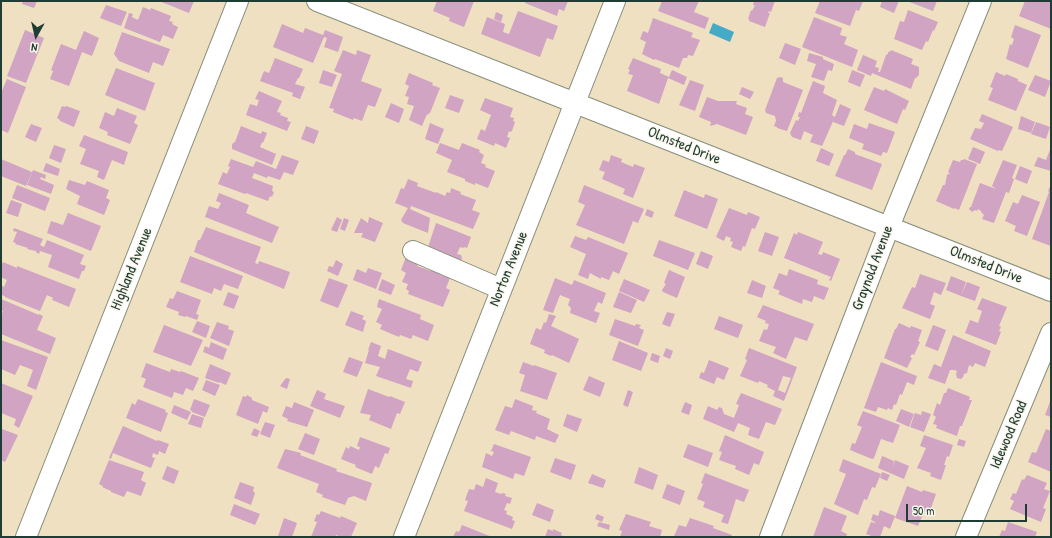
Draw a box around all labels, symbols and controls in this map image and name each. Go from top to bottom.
north arrow [16,16,56,56]
text: N [30,41,38,55]
street label: Olmsted Drive [645,123,723,169]
street label: Graynold Avenue [849,223,897,313]
street label: Highland Avenue [107,225,157,313]
street label: Norton Avenue [486,229,532,309]
street label: Olmsted Drive [947,242,1025,288]
street label: Idlewood Road [987,398,1031,472]
scale bar [908,496,1029,522]
text: 50 m [913,502,934,519]

